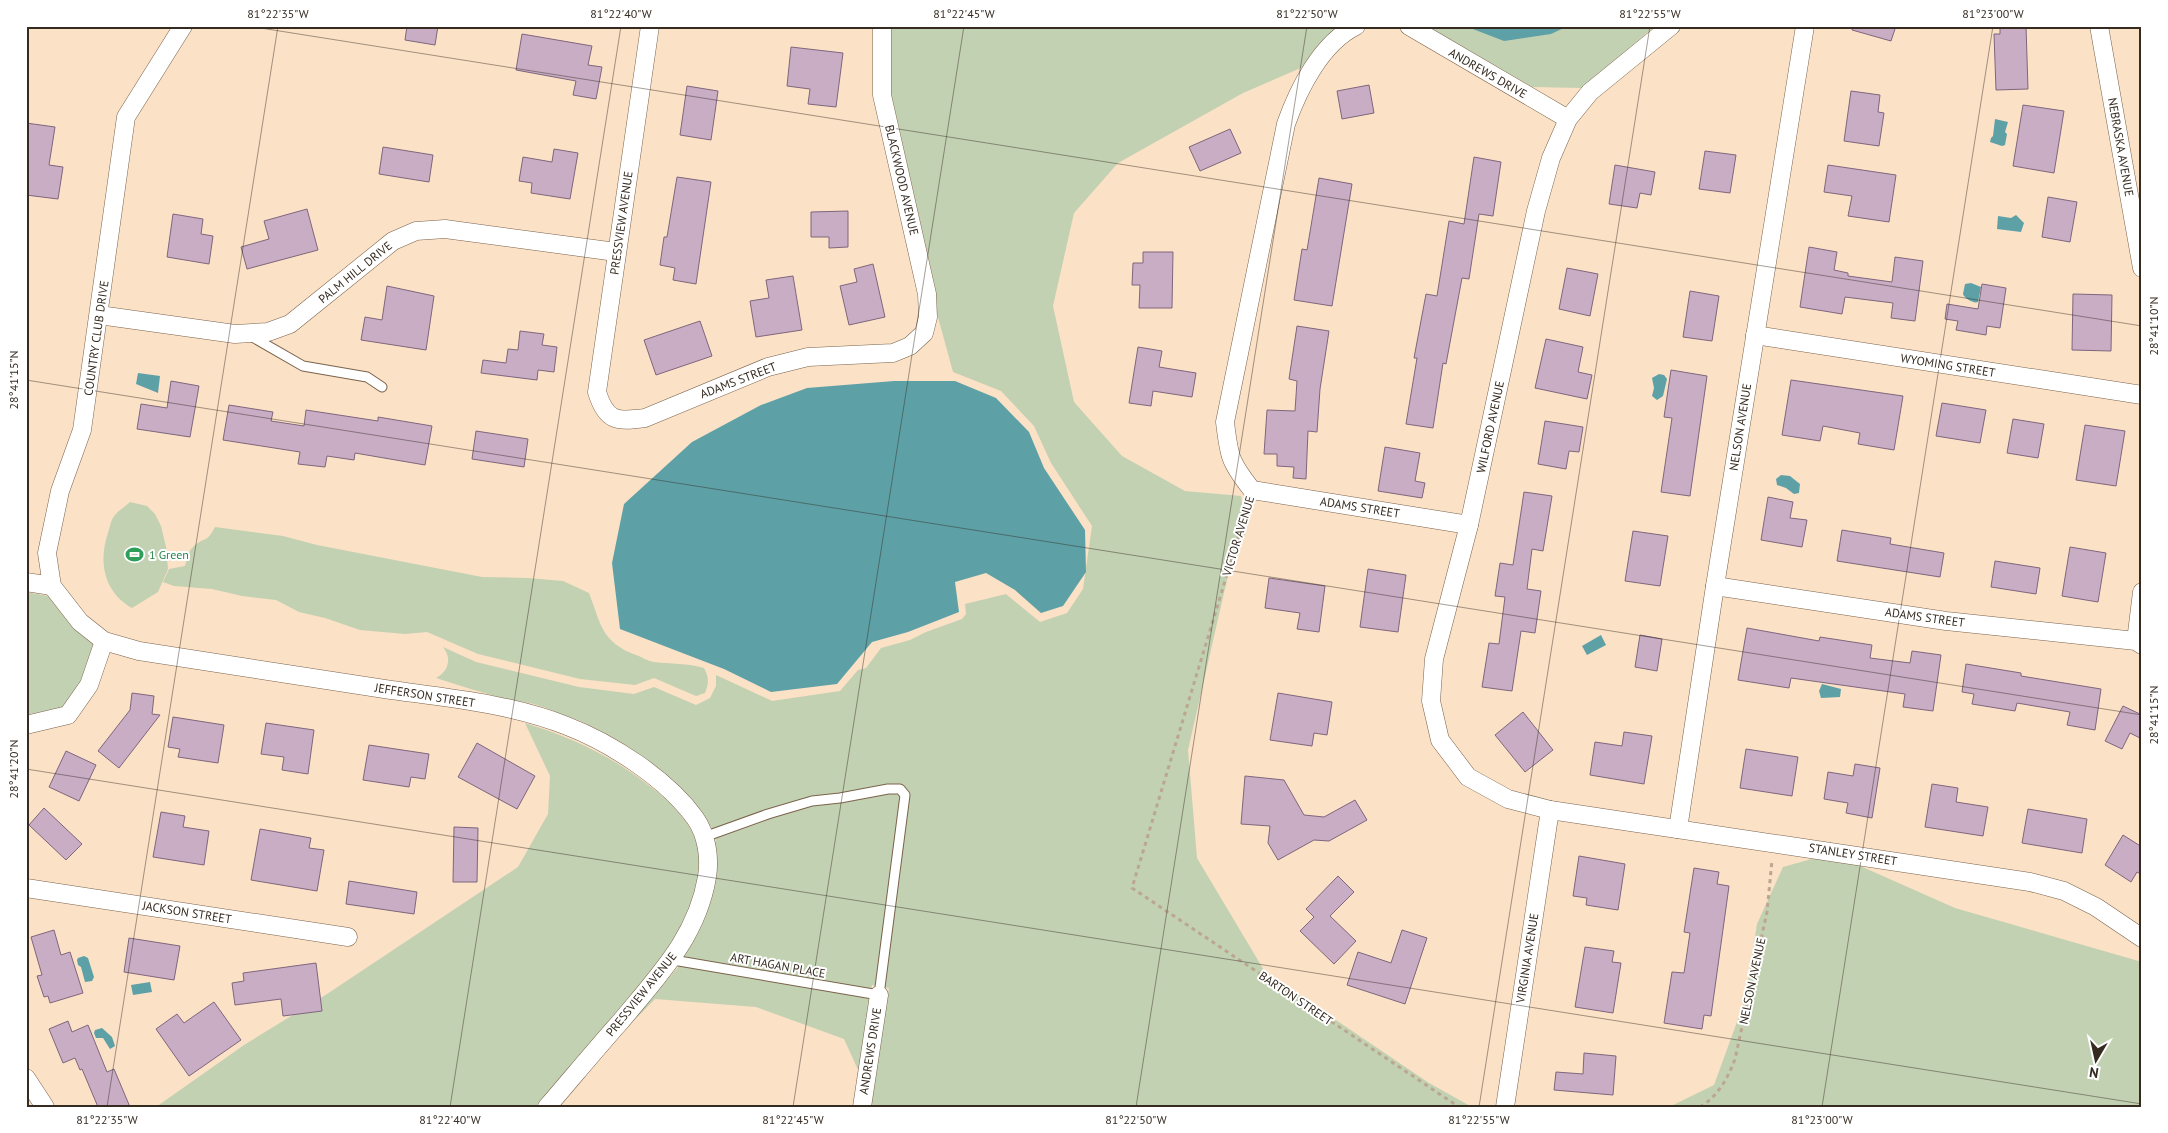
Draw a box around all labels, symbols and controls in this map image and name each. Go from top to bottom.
text: 81°22'35"W [247,6,309,21]
text: 81°22'40"W [590,6,652,21]
text: 81°22'45"W [933,6,995,21]
text: 81°22'50"W [1276,6,1338,21]
text: 81°22'55"W [1619,6,1681,21]
text: 81°23'00"W [1962,6,2024,21]
street label: ANDREWS DRIVE [1446,45,1530,101]
street label: NEBRASKA AVENUE [2105,96,2137,198]
street label: BLACKWOOD AVENUE [882,123,922,237]
street label: PRESSVIEW AVENUE [606,170,636,276]
street label: PALM HILL DRIVE [315,238,395,306]
street label: COUNTRY CLUB DRIVE [80,279,112,397]
text: 28°41'10"N [2146,296,2161,356]
text: 28°41'15"N [6,350,21,410]
street label: WYOMING STREET [1900,350,1997,380]
street label: ADAMS STREET [698,358,779,401]
street label: WILFORD AVENUE [1473,380,1507,474]
street label: NELSON AVENUE [1726,382,1754,472]
street label: ADAMS STREET [1319,493,1401,521]
street label: VICTOR AVENUE [1218,494,1257,579]
sports icon: 1 Green [125,544,145,564]
place label: 1 Green [149,547,189,562]
street label: ADAMS STREET [1884,604,1966,630]
street label: JEFFERSON STREET [373,679,477,710]
text: 28°41'15"N [2146,685,2161,745]
text: 28°41'20"N [6,739,21,799]
street label: STANLEY STREET [1808,840,1899,868]
street label: JACKSON STREET [140,897,233,926]
street label: VIRGINIA AVENUE [1512,912,1542,1005]
street label: NELSON AVENUE [1735,936,1769,1026]
street label: PRESSVIEW AVENUE [602,949,680,1039]
street label: ART HAGAN PLACE [729,949,827,981]
street label: BARTON STREET [1256,968,1336,1028]
street label: ANDREWS DRIVE [856,1006,884,1096]
north arrow [2070,1036,2120,1086]
text: N [2088,1063,2100,1082]
text: 81°22'35"W [76,1112,138,1127]
text: 81°22'40"W [419,1112,481,1127]
text: 81°22'45"W [762,1112,824,1127]
text: 81°22'50"W [1105,1112,1167,1127]
text: 81°22'55"W [1448,1112,1510,1127]
text: 81°23'00"W [1791,1112,1853,1127]

